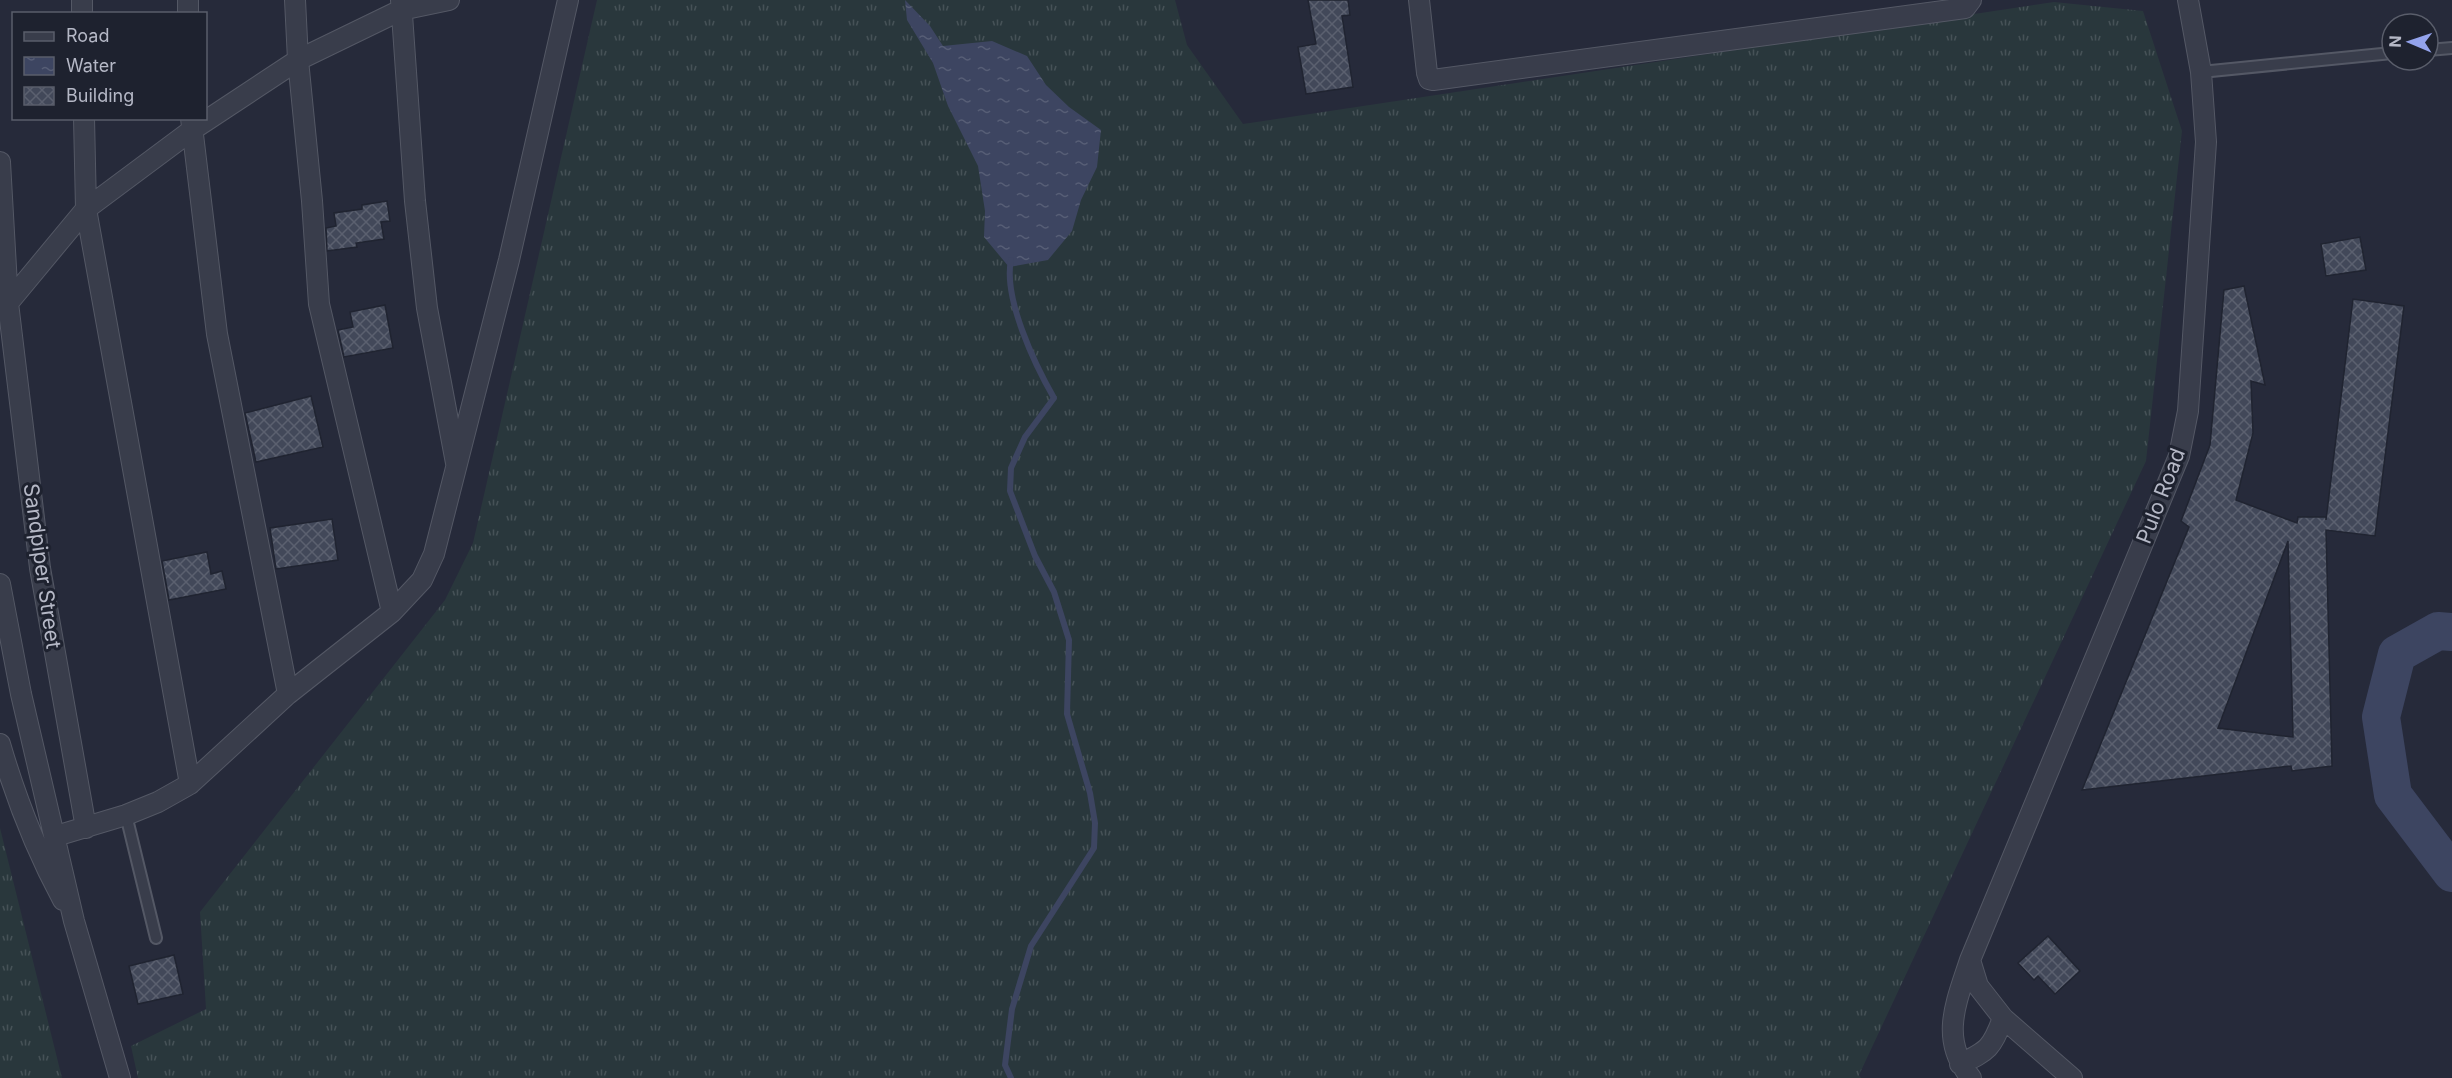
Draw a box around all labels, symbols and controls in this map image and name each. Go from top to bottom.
legend [12,12,207,120]
north arrow [2380,12,2440,72]
text: Road [66,25,109,46]
text: N [2385,35,2405,48]
text: Water [66,55,116,76]
text: Building [66,85,134,106]
street label: Pulo Road [2131,445,2190,547]
street label: Sandpiper Street [19,482,66,650]

